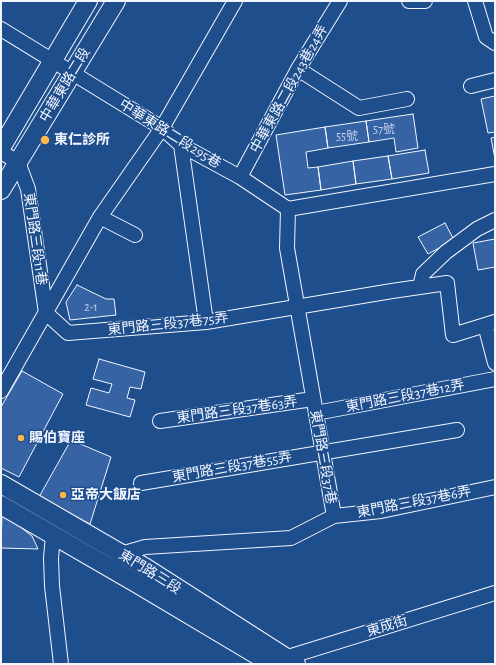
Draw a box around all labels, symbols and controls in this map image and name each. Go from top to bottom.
street label: 中華東路二段243巷24弄 [247,22,331,156]
street label: 中華東路二段 [36,45,94,125]
street label: 中華東路二段295巷 [116,96,224,172]
house number: 57號 [373,122,395,136]
house number: 55號 [336,129,358,143]
place label: 東仁診所 [54,132,110,148]
marker: 東仁診所 [39,134,51,146]
street label: 東門路三段11巷 [20,191,50,287]
house number: 2-1 [84,300,98,314]
street label: 東門路三段37巷75弄 [107,309,229,339]
street label: 東門路三段37巷12弄 [344,376,466,416]
street label: 東門路三段37巷63弄 [175,393,299,427]
street label: 東門路三段37巷 [306,408,340,506]
place label: 賜伯寶座 [29,430,85,446]
marker: 賜伯寶座 [16,433,26,443]
street label: 東門路三段37巷55弄 [171,448,293,486]
street label: 東門路三段37巷6弄 [355,483,473,521]
place label: 亞帝大飯店 [71,487,141,503]
marker: 亞帝大飯店 [58,490,68,500]
street label: 東門路三段 [116,546,184,598]
street label: 東成街 [364,612,410,640]

